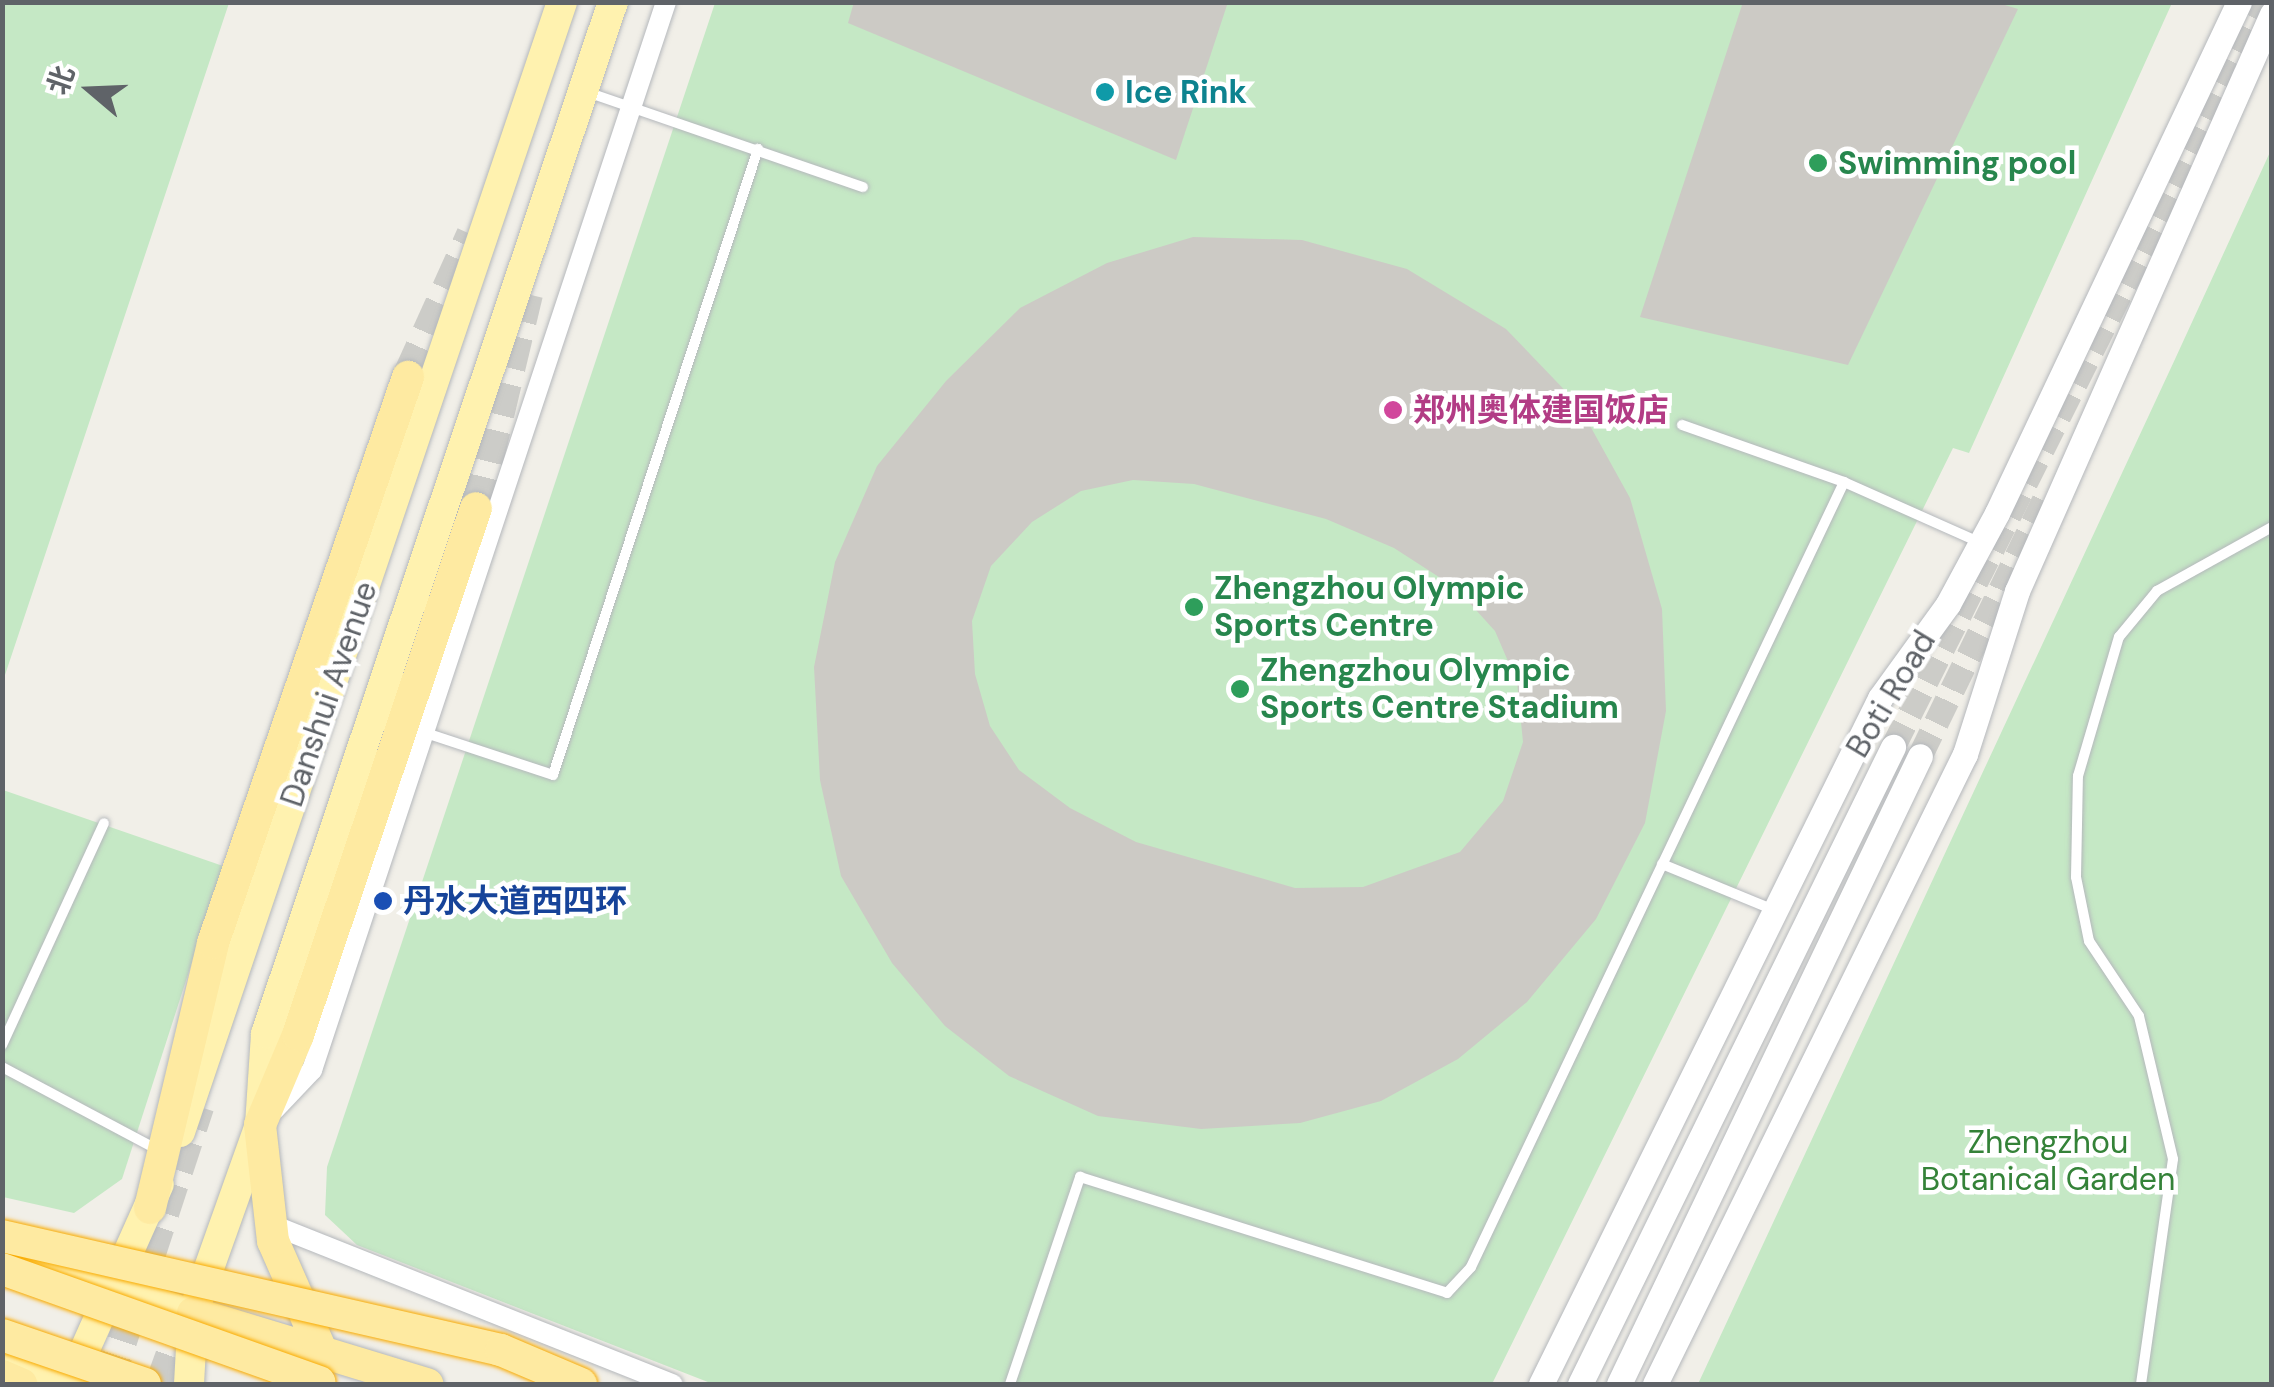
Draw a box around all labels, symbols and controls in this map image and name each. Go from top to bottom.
north arrow [40,40,140,140]
text: 北 [39,61,83,99]
place label: Ice Rink [1125,73,1247,111]
marker: Ice Rink [1094,81,1116,103]
place label: Swimming pool [1838,144,2076,182]
marker: Swimming pool [1807,152,1829,174]
place label: 郑州奥体建国饭店 [1413,391,1669,429]
marker: 郑州奥体建国饭店 [1382,399,1404,421]
place label: Zhengzhou Olympic Sports Centre [1214,570,1525,645]
street label: Danshui Avenue [273,576,385,812]
marker: Zhengzhou Olympic Sports Centre [1183,596,1205,618]
street label: Boti Road [1838,624,1944,764]
place label: Zhengzhou Olympic Sports Centre Stadium [1260,652,1619,727]
marker: Zhengzhou Olympic Sports Centre Stadium [1229,678,1251,700]
place label: 丹水大道西四环 [403,882,627,920]
marker: 丹水大道西四环 [372,890,394,912]
park label: Zhengzhou Botanical Garden [1921,1124,2175,1199]

